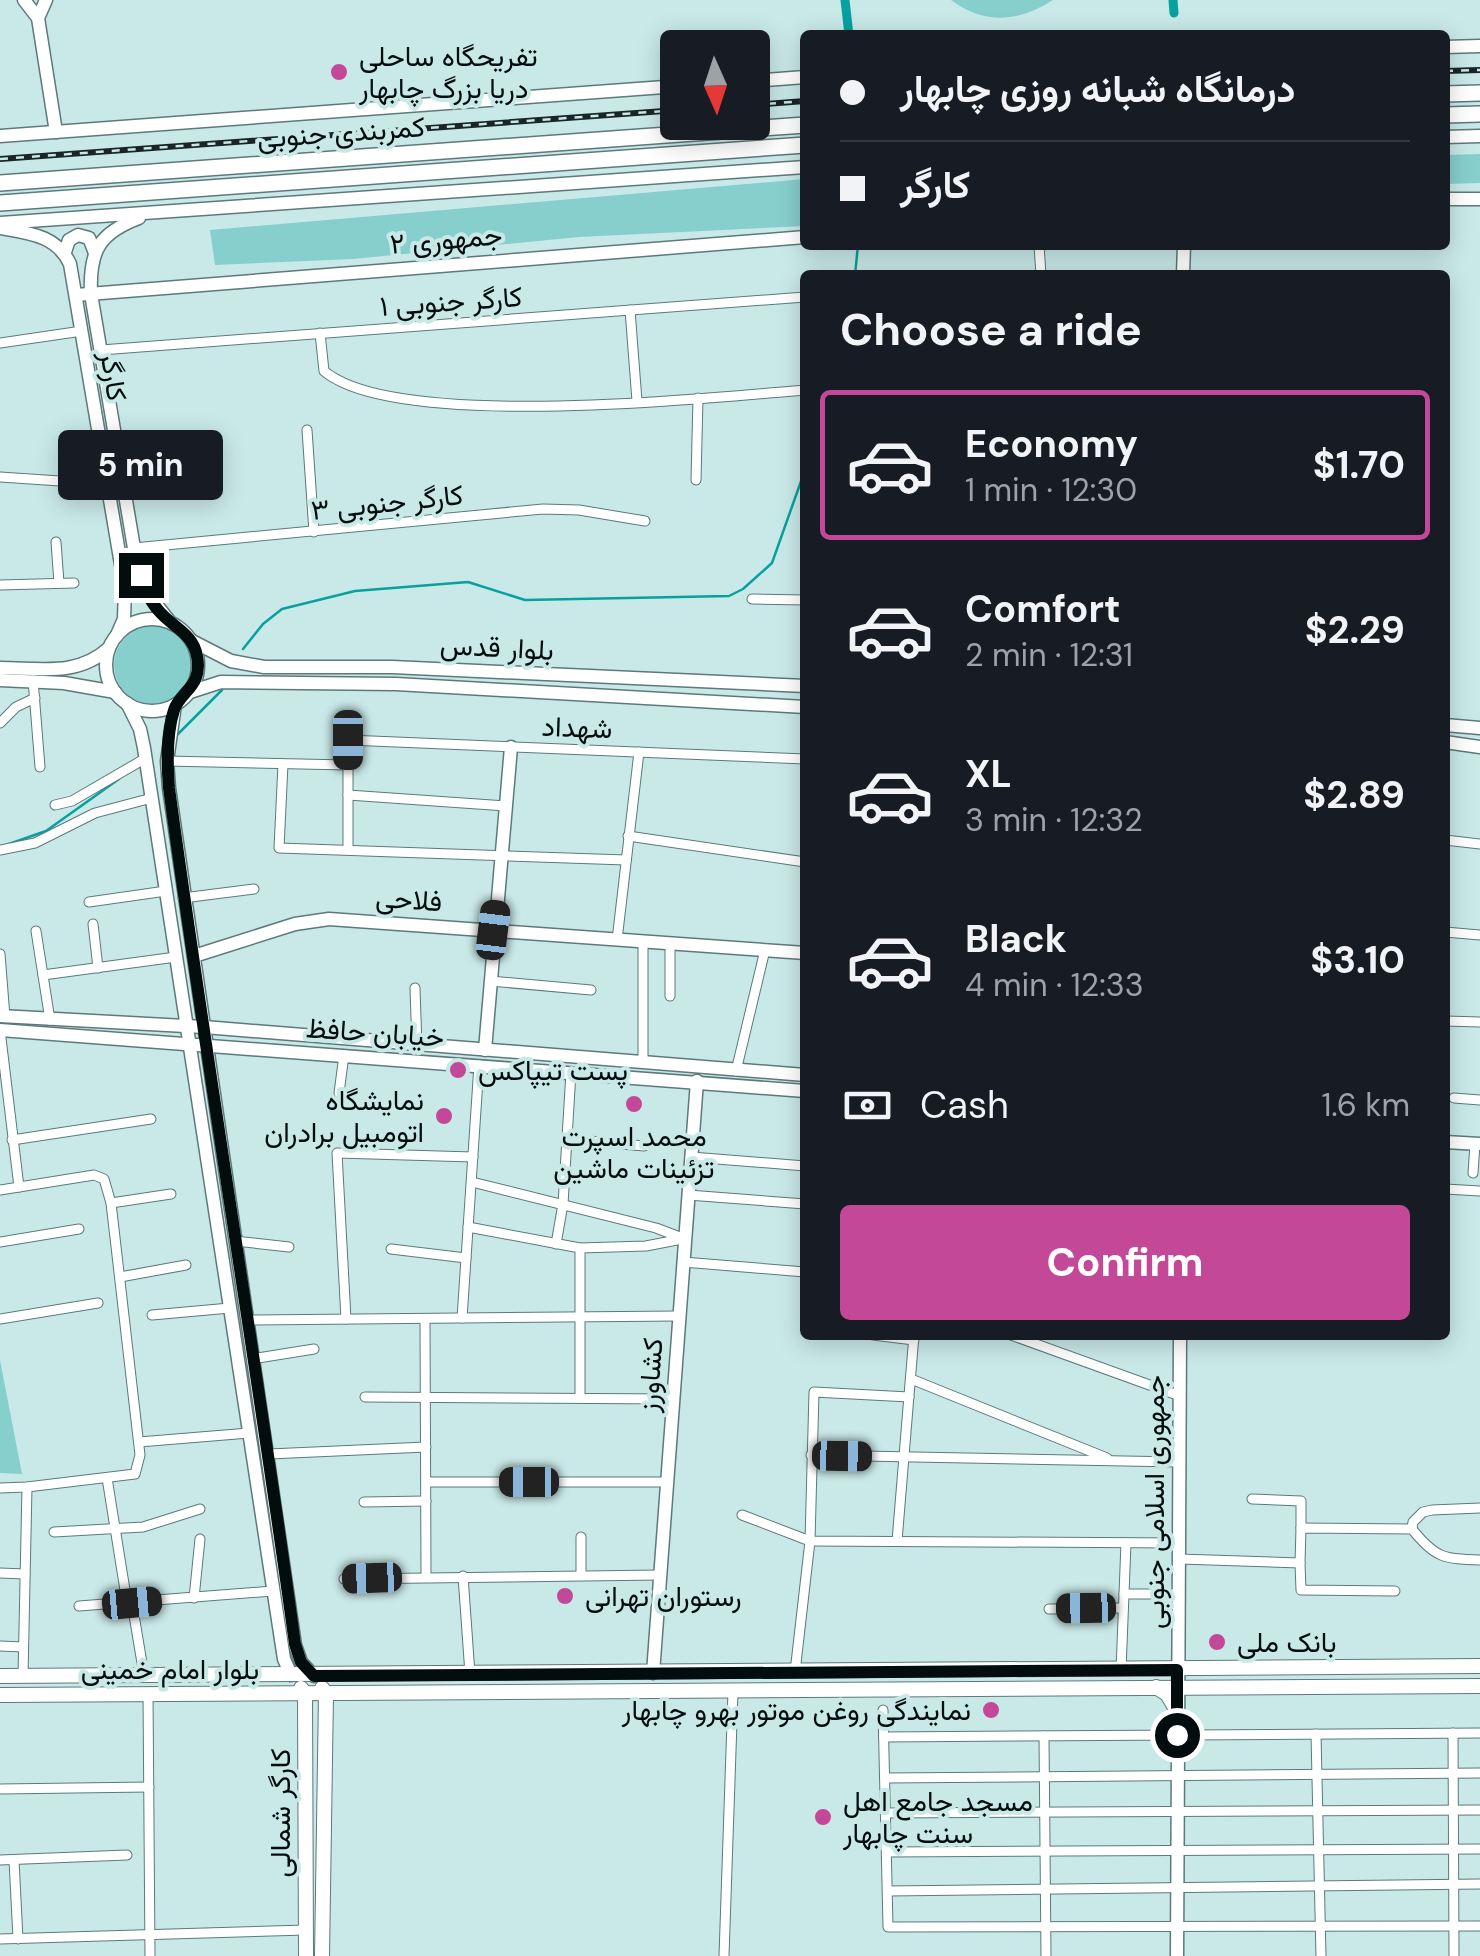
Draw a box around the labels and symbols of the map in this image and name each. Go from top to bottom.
north arrow [660,30,770,140]
place label: تفریحگاه ساحلی دریا بزرگ چابهار [358,38,538,107]
marker: تفریحگاه ساحلی دریا بزرگ چابهار [328,61,350,83]
street label: کمربندی جنوبی [256,108,426,157]
street label: جمهوری ۲ [388,216,504,263]
street label: کارگر جنوبی ۱ [379,278,523,325]
street label: کارگر [91,348,136,404]
callout: 5 min [58,430,224,500]
street label: کارگر جنوبی ۳ [309,476,465,529]
route end [119,553,164,598]
street label: بلوار قدس [439,626,555,669]
street label: شهداد [541,708,613,747]
car [333,710,363,770]
street label: فلاحی [374,879,443,920]
car [474,898,512,962]
street label: خیابان حافظ [305,1009,445,1056]
place label: پست تیپاکس [478,1052,628,1089]
marker: پست تیپاکس [447,1059,469,1081]
place label: نمایشگاه اتومبیل برادران [264,1082,424,1151]
marker: محمد اسپرت تزئینات ماشین [623,1093,645,1115]
marker: نمایشگاه اتومبیل برادران [433,1105,455,1127]
place label: محمد اسپرت تزئینات ماشین [553,1118,715,1187]
street label: کشاورز [629,1337,672,1415]
street label: جمهوری اسلامی جنوبی [1136,1375,1173,1629]
car [812,1440,872,1472]
car [499,1467,559,1497]
car [341,1562,403,1594]
place label: رستوران تهرانی [585,1578,742,1615]
car [101,1585,163,1621]
marker: رستوران تهرانی [554,1585,576,1607]
car [1056,1592,1116,1624]
place label: بانک ملی [1237,1624,1336,1661]
marker: بانک ملی [1206,1631,1228,1653]
street label: بلوار امام خمینی [81,1651,259,1688]
place label: نمایندگی روغن موتور بهرو چابهار [621,1692,971,1729]
marker: نمایندگی روغن موتور بهرو چابهار [980,1699,1002,1721]
route start [1155,1713,1200,1758]
street label: کارگر شمالی [262,1748,299,1878]
place label: مسجد جامع اهل سنت چابهار [842,1783,1033,1852]
marker: مسجد جامع اهل سنت چابهار [812,1806,834,1828]

